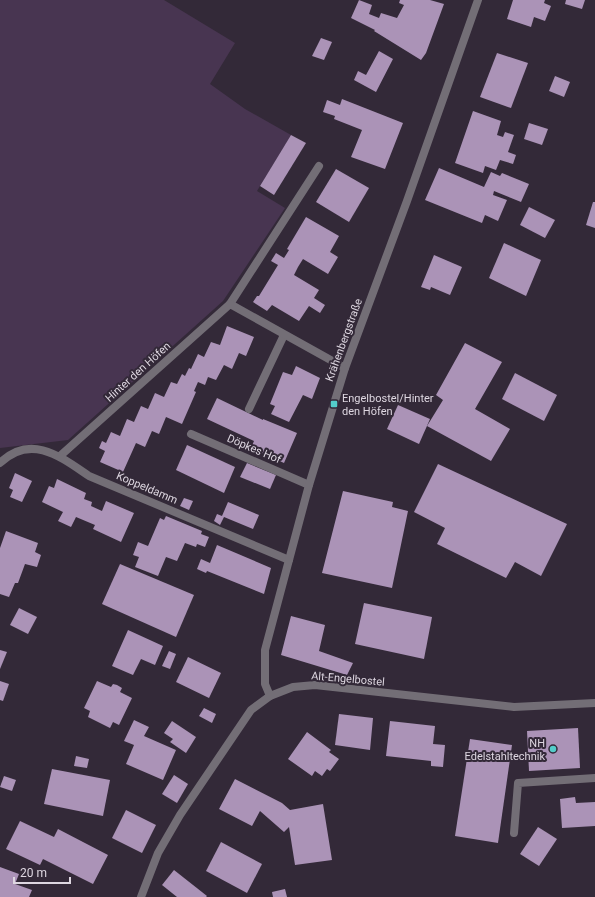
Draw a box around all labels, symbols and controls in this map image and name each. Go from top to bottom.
street label: Krähenbergstraße [323,297,365,383]
street label: Hinter den Höfen [103,339,173,405]
place label: Engelbostel/Hinter den Höfen [342,392,434,418]
marker: Engelbostel/Hinter den Höfen [329,399,339,409]
street label: Döpkes Hof [225,432,283,466]
street label: Koppeldamm [114,469,180,507]
street label: Alt-Engelbostel [311,669,385,689]
place label: NH Edelstahltechnik [465,737,545,763]
marker: NH Edelstahltechnik [548,744,558,754]
scale bar [14,859,70,885]
text: 20 m [20,866,47,880]

